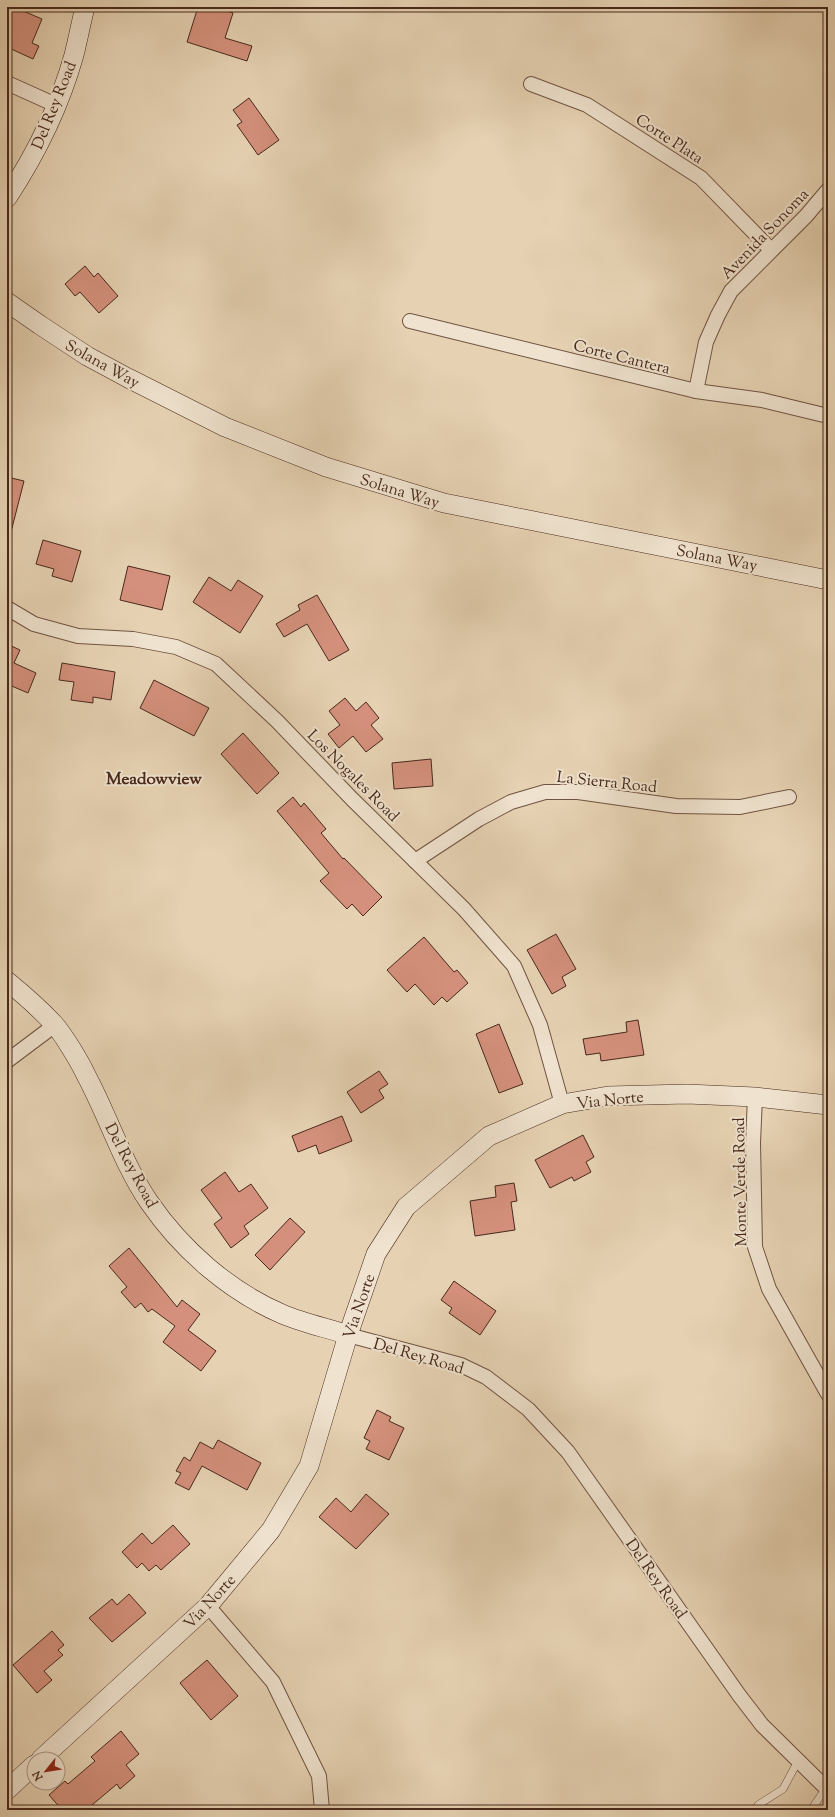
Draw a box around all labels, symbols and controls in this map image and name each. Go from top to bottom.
street label: Del Rey Road [27,58,83,154]
street label: Corte Plata [630,109,708,171]
street label: Avenida Sonoma [716,184,816,285]
street label: Solana Way [60,335,143,395]
street label: Corte Cantera [570,335,673,382]
street label: Solana Way [357,469,442,515]
street label: Solana Way [674,540,759,579]
street label: Los Nogales Road [301,725,404,828]
street label: La Sierra Road [555,767,658,800]
district label: Meadowview [106,768,202,792]
street label: Via Norte [575,1087,645,1116]
street label: Monte Verde Road [729,1117,754,1247]
street label: Del Rey Road [98,1119,162,1213]
street label: Via Norte [338,1271,382,1342]
street label: Del Rey Road [370,1333,466,1381]
street label: Del Rey Road [619,1535,691,1624]
street label: Via Norte [179,1570,242,1635]
north arrow [26,1751,66,1791]
text: N [29,1768,48,1784]

